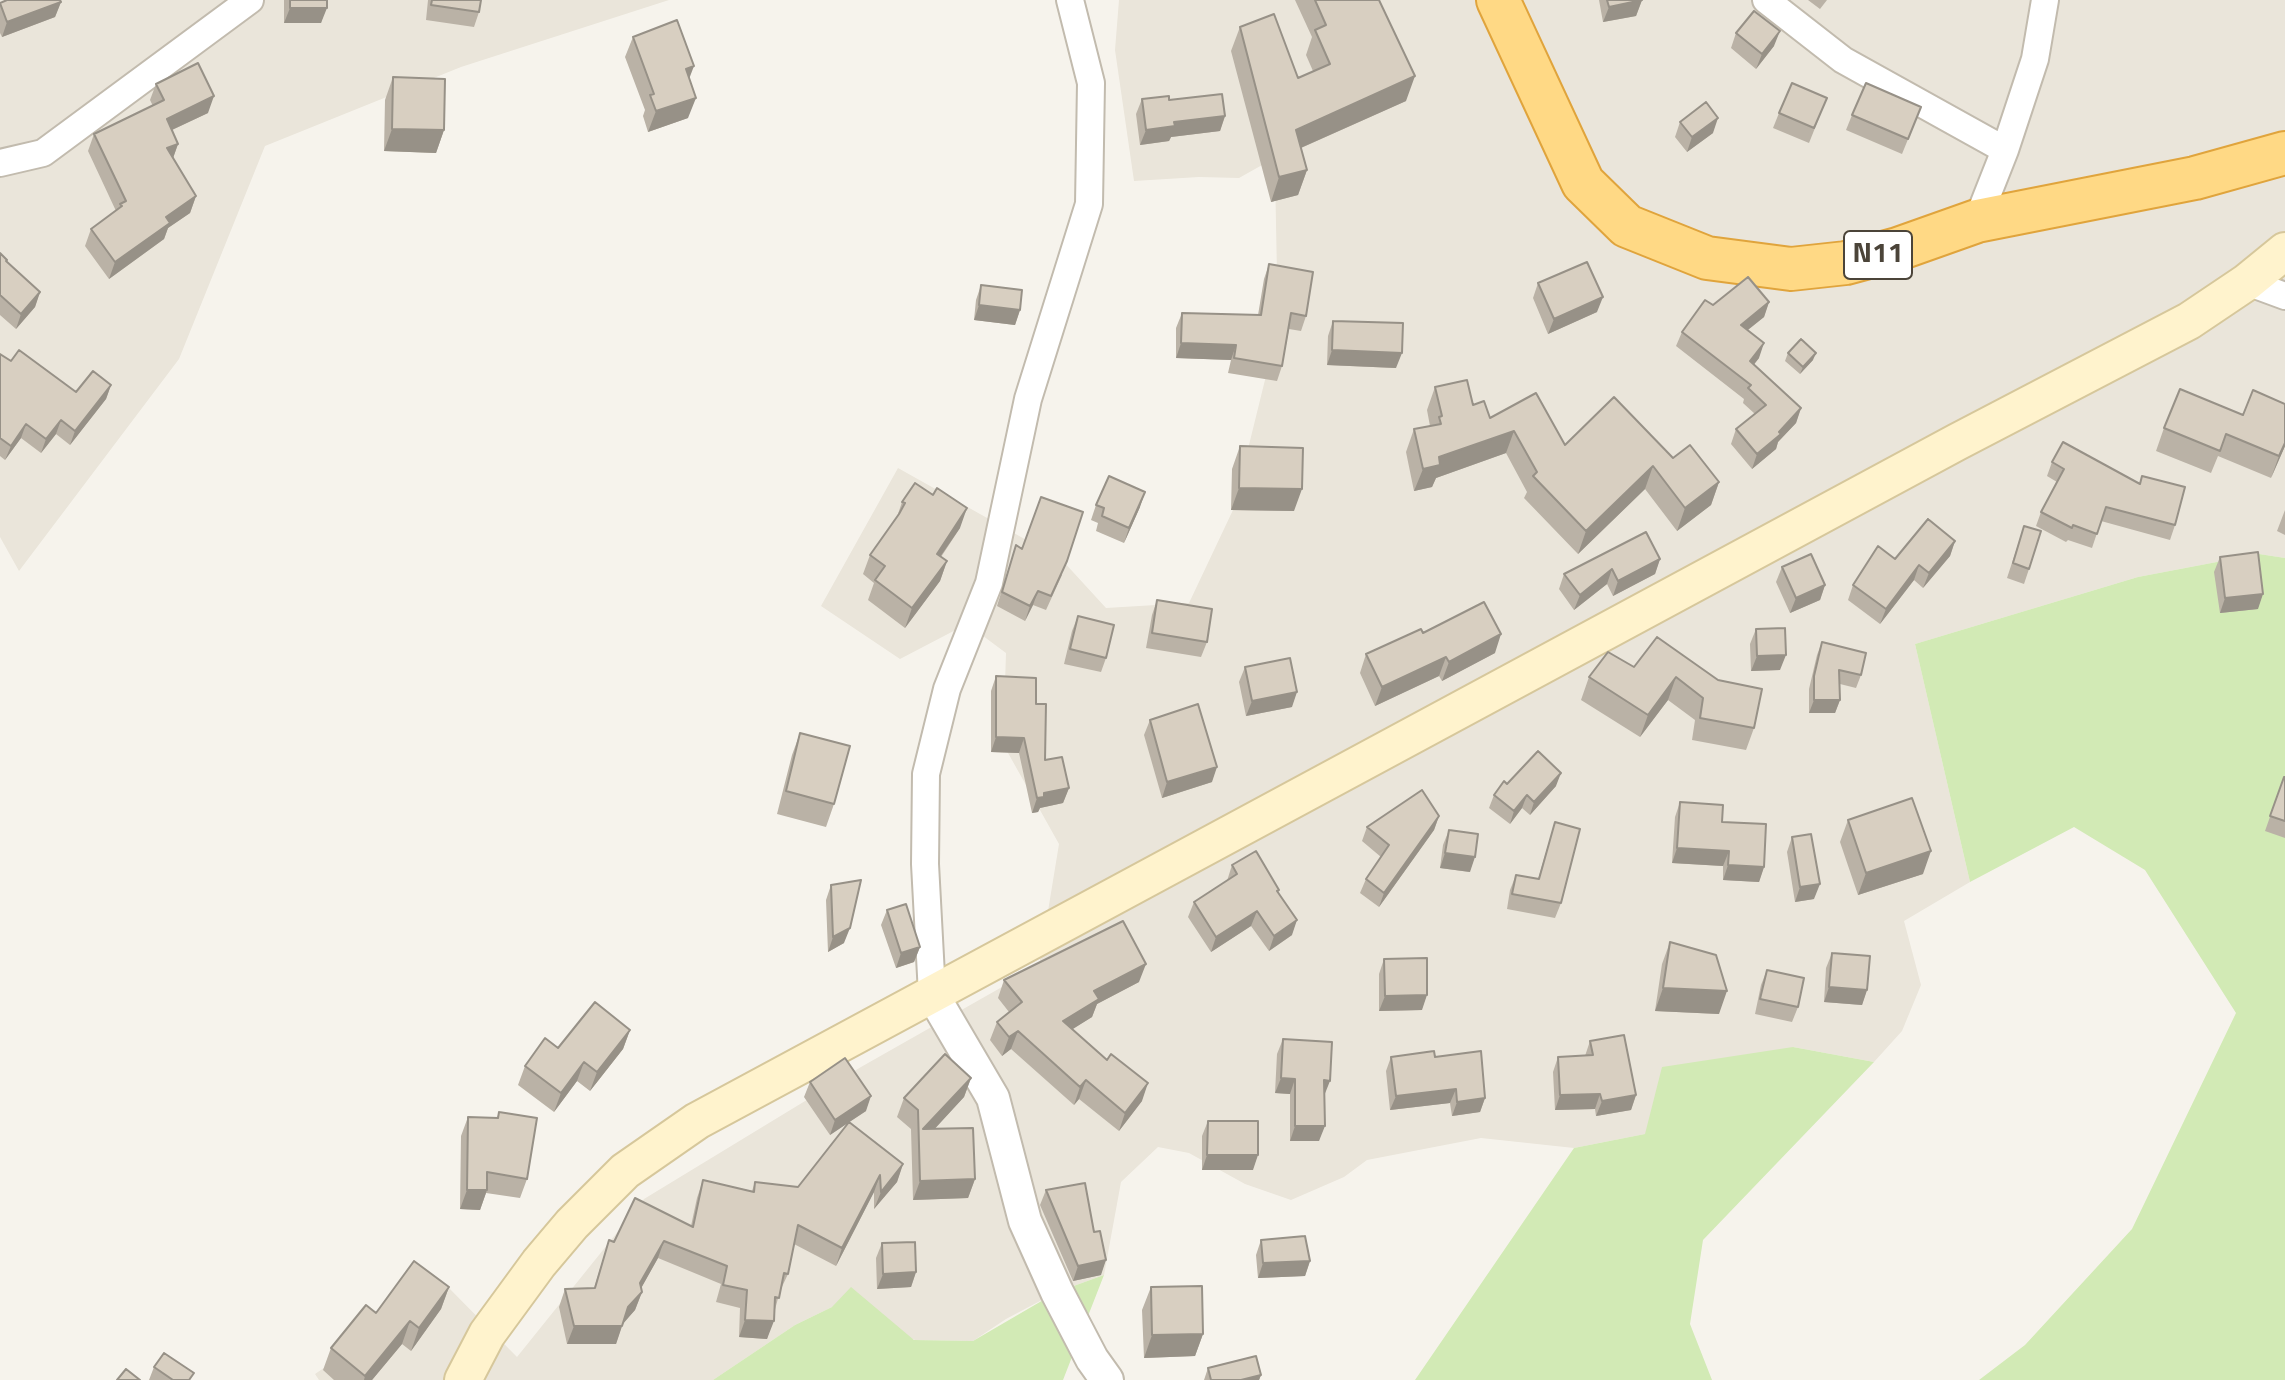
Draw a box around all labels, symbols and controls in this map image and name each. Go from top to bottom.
road number: N11 [1844,231,1912,279]

